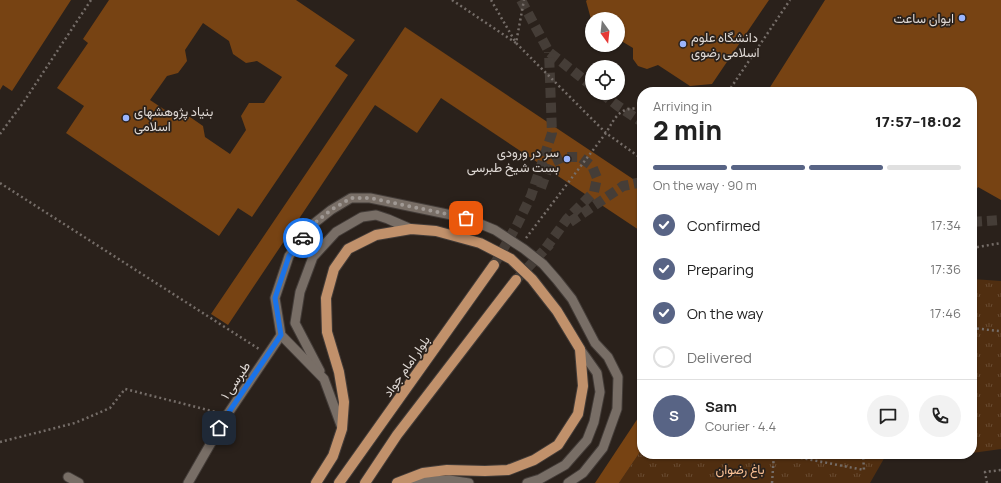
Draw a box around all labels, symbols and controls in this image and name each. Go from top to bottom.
place label: ایوان ساعت [894,9,954,27]
north arrow [585,12,625,52]
map controls [585,12,625,100]
marker: ایوان ساعت [957,13,967,23]
place label: دانشگاه علوم اسلامی رضوی [691,28,760,61]
marker: دانشگاه علوم اسلامی رضوی [678,39,688,49]
button: locate [585,60,625,100]
text: Arriving in [653,97,712,115]
place label: بنیاد پژوهشهای اسلامی [134,102,213,135]
text: 17:57–18:02 [875,111,961,132]
text: 2 min [653,112,722,148]
marker: بنیاد پژوهشهای اسلامی [121,113,131,123]
place label: سر در ورودی بست شیخ طبرسی [467,143,559,177]
marker: سر در ورودی بست شیخ طبرسی [562,154,572,164]
text: On the way · 90 m [653,176,757,194]
pin [449,201,483,235]
icon: bag [455,207,477,229]
icon: check [653,214,675,236]
text: Confirmed [687,215,760,236]
text: 17:34 [931,216,961,234]
courier [283,218,323,258]
icon: car [292,227,314,249]
icon: check [653,258,675,280]
text: Preparing [687,259,754,280]
text: 17:36 [930,260,961,278]
icon: check [653,302,675,324]
text: On the way [687,303,763,324]
text: 17:46 [930,304,961,322]
street label: بلوار امام جواد [378,332,434,400]
text: Delivered [687,347,752,368]
street label: طبرسی ۱ [216,358,254,402]
button: chat [867,395,909,437]
button: phone [919,395,961,437]
text: Sam [705,396,737,417]
text: S [669,405,679,426]
pin [202,411,236,445]
icon: home [208,417,230,439]
text: Courier · 4.4 [705,417,776,435]
park label: باغ رضوان [715,460,765,479]

